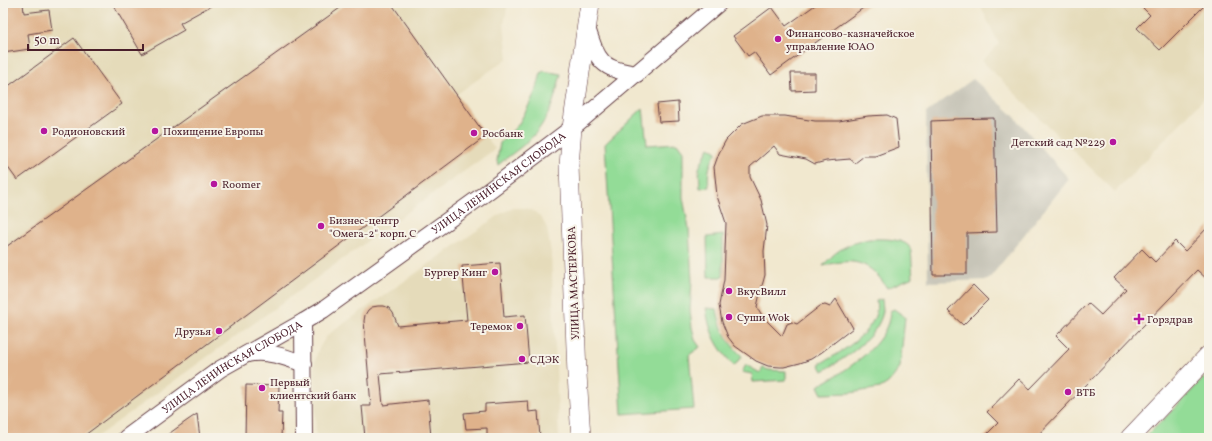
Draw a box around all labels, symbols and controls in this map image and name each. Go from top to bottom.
scale bar [28,26,143,52]
place label: Финансово-казначейское управление ЮАО [786,27,915,55]
text: 50 m [34,33,60,49]
marker: Финансово-казначейское управление ЮАО [773,34,783,44]
place label: Родионовский [52,125,125,140]
place label: Похищение Европы [163,125,264,140]
marker: Родионовский [39,126,49,136]
marker: Похищение Европы [150,126,160,136]
place label: Росбанк [482,127,523,142]
marker: Росбанк [469,128,479,138]
street label: УЛИЦА ЛЕНИНСКАЯ СЛОБОДА [429,129,570,239]
place label: Детский сад №229 [1011,136,1105,151]
marker: Детский сад №229 [1108,137,1118,147]
place label: Roomer [222,178,261,193]
marker: Roomer [209,179,219,189]
place label: Бизнес-центр "Омега-2" корп. C [329,214,416,242]
marker: Бизнес-центр "Омега-2" корп. C [316,221,326,231]
street label: УЛИЦА МАСТЕРКОВА [565,226,584,340]
place label: Бургер Кинг [424,266,487,281]
marker: Бургер Кинг [490,267,500,277]
place label: ВкусВилл [737,285,786,300]
marker: ВкусВилл [724,286,734,296]
place label: Суши Wok [737,311,790,326]
marker: Суши Wok [724,312,734,322]
place label: Горздрав [1147,313,1193,328]
marker: Горздрав [1134,314,1144,324]
street label: УЛИЦА ЛЕНИНСКАЯ СЛОБОДА [160,318,306,418]
place label: Теремок [470,320,512,335]
marker: Теремок [515,321,525,331]
place label: Друзья [175,325,211,340]
marker: Друзья [214,326,224,336]
place label: СДЭК [530,353,560,368]
marker: СДЭК [517,354,527,364]
place label: Первый клиентский банк [270,376,356,404]
marker: Первый клиентский банк [257,383,267,393]
place label: ВТБ [1076,386,1096,401]
marker: ВТБ [1063,387,1073,397]

